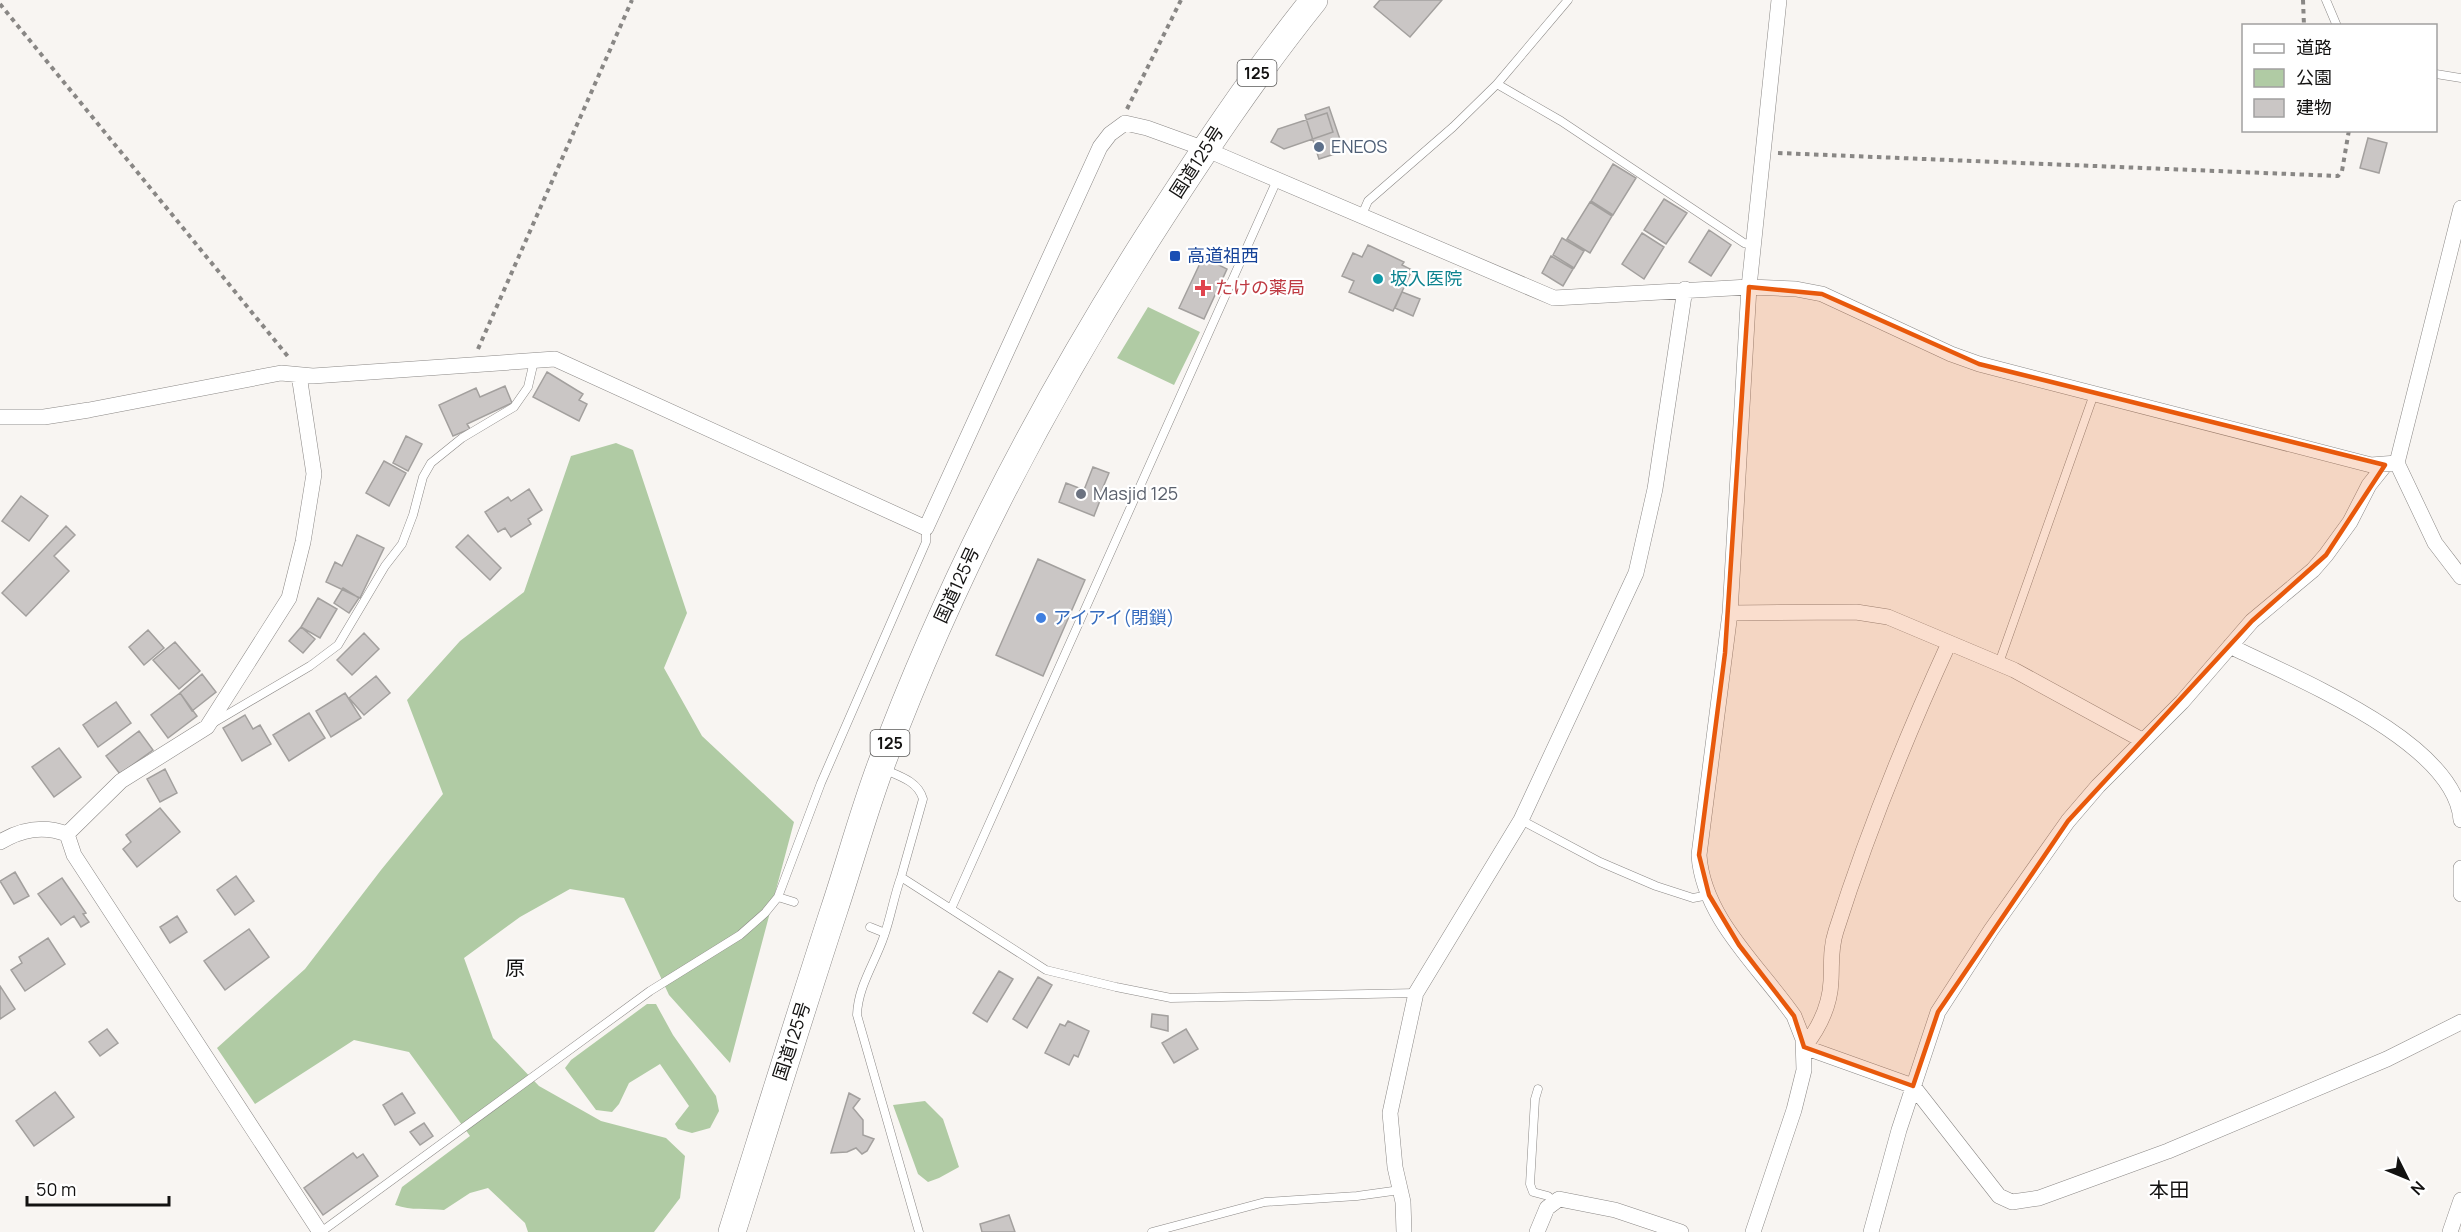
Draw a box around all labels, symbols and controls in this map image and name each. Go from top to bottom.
legend [2242,24,2437,132]
text: 道路 [2296,35,2332,59]
road number: 125 [1238,60,1276,86]
text: 公園 [2296,65,2332,89]
text: 建物 [2296,95,2332,119]
street label: 国道125号 [1164,121,1228,202]
place label: ENEOS [1331,134,1387,158]
marker: ENEOS [1312,140,1326,154]
place label: 高道祖西 [1187,243,1259,267]
marker: 高道祖西 [1168,249,1182,263]
place label: 坂入医院 [1390,266,1462,290]
marker: 坂入医院 [1371,272,1385,286]
place label: たけの薬局 [1215,275,1305,299]
marker: たけの薬局 [1196,281,1210,295]
place label: Masjid 125 [1093,481,1178,505]
marker: Masjid 125 [1074,487,1088,501]
street label: 国道125号 [928,542,984,627]
place label: アイアイ(閉鎖) [1053,605,1175,629]
marker: アイアイ(閉鎖) [1034,611,1048,625]
road number: 125 [870,730,910,756]
district label: 原 [505,954,525,981]
street label: 国道125号 [767,998,815,1083]
north arrow [2377,1148,2437,1208]
scale bar [27,1169,170,1207]
district label: 本田 [2149,1176,2189,1203]
text: 50 m [36,1177,76,1201]
text: N [2406,1177,2430,1200]

